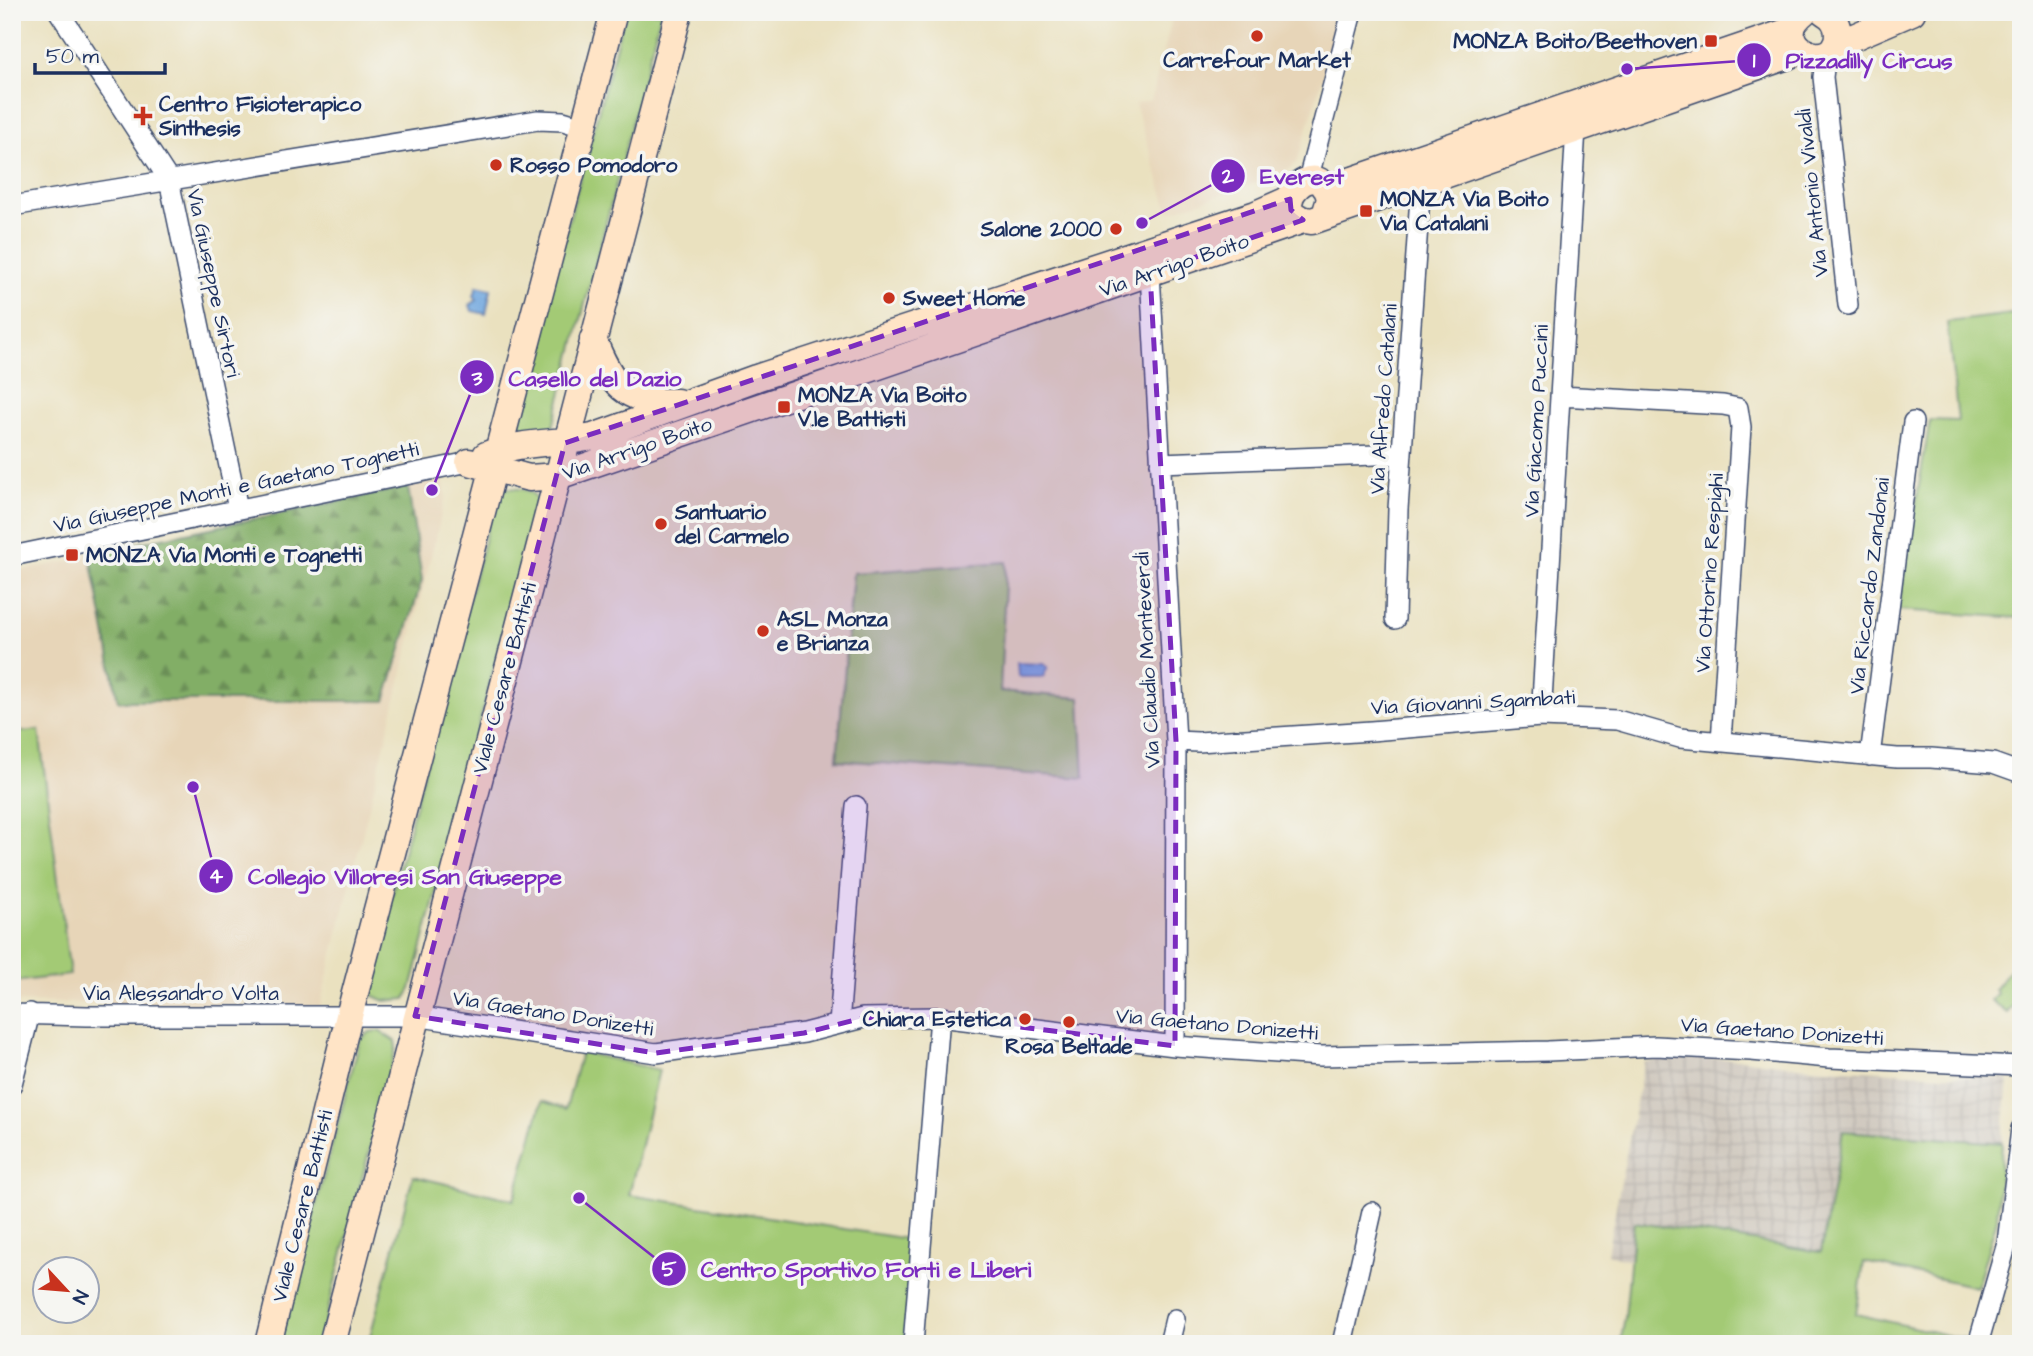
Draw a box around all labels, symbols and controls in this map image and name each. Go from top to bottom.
place label: MONZA Boito/Beethoven [1453,27,1697,56]
marker: Carrefour Market [1249,28,1265,44]
scale bar [35,32,164,76]
marker: MONZA Boito/Beethoven [1703,33,1719,49]
callout: Pizzadilly Circus [1736,38,1966,82]
text: 50 m [46,42,100,71]
text: Pizzadilly Circus [1785,45,1953,79]
place label: Carrefour Market [1163,46,1351,75]
text: 1 [1753,46,1756,75]
place label: Centro Fisioterapico Sinthesis [158,90,362,143]
marker: Centro Fisioterapico Sinthesis [133,106,153,126]
street label: Via Antonio Vivaldi [1789,108,1836,278]
place label: Rosso Pomodoro [510,151,678,180]
callout: Everest [1211,154,1358,198]
marker: Rosso Pomodoro [488,157,504,173]
text: Everest [1260,161,1345,193]
text: 2 [1221,162,1235,191]
place label: MONZA Via Boito Via Catalani [1379,185,1549,238]
street label: Via Giuseppe Sirtori [178,186,248,380]
marker: MONZA Via Boito Via Catalani [1358,203,1374,219]
place label: Salone 2000 [980,215,1102,244]
marker: Salone 2000 [1108,221,1124,237]
street label: Via Arrigo Boito [1095,226,1254,307]
place label: Sweet Home [902,284,1026,313]
marker: Sweet Home [881,290,897,306]
street label: Via Alfredo Catalani [1362,303,1405,495]
street label: Via Giacomo Puccini [1517,324,1556,518]
callout: Casello del Dazio [459,355,695,399]
text: Casello del Dazio [509,363,681,395]
text: 3 [471,364,483,393]
place label: MONZA Via Boito V.le Battisti [797,381,967,434]
marker: MONZA Via Boito V.le Battisti [776,399,792,415]
street label: Via Arrigo Boito [558,409,717,490]
street label: Via Giuseppe Monti e Gaetano Tognetti [51,435,422,542]
street label: Via Ottorino Respighi [1688,472,1733,674]
street label: Via Riccardo Zandonai [1842,476,1897,696]
place label: Santuario del Carmelo [674,498,789,551]
marker: Santuario del Carmelo [653,516,669,532]
place label: MONZA Via Monti e Tognetti [86,541,362,572]
marker: MONZA Via Monti e Tognetti [64,547,80,563]
street label: Via Claudio Monteverdi [1127,551,1168,769]
street label: Viale Cesare Battisti [465,579,544,777]
place label: ASL Monza e Brianza [777,605,888,658]
marker: ASL Monza e Brianza [755,623,771,639]
street label: Via Giovanni Sgambati [1370,683,1576,724]
callout: Collegio Villoresi San Giuseppe [198,854,576,898]
text: Collegio Villoresi San Giuseppe [248,861,563,894]
text: 4 [209,862,224,891]
street label: Via Alessandro Volta [83,979,279,1008]
street label: Via Gaetano Donizetti [450,983,655,1044]
street label: Via Gaetano Donizetti [1115,1001,1319,1048]
place label: Chiara Estetica [863,1005,1011,1034]
street label: Via Gaetano Donizetti [1680,1010,1884,1053]
marker: Chiara Estetica [1017,1011,1033,1027]
marker: Rosa Beltade [1061,1014,1077,1030]
place label: Rosa Beltade [1005,1032,1133,1061]
street label: Viale Cesare Battisti [265,1107,340,1305]
callout: Centro Sportivo Forti e Liberi [652,1247,1045,1291]
north arrow [32,1254,102,1324]
text: Centro Sportivo Forti e Liberi [701,1254,1032,1286]
text: 5 [662,1255,678,1284]
text: N [65,1286,95,1308]

